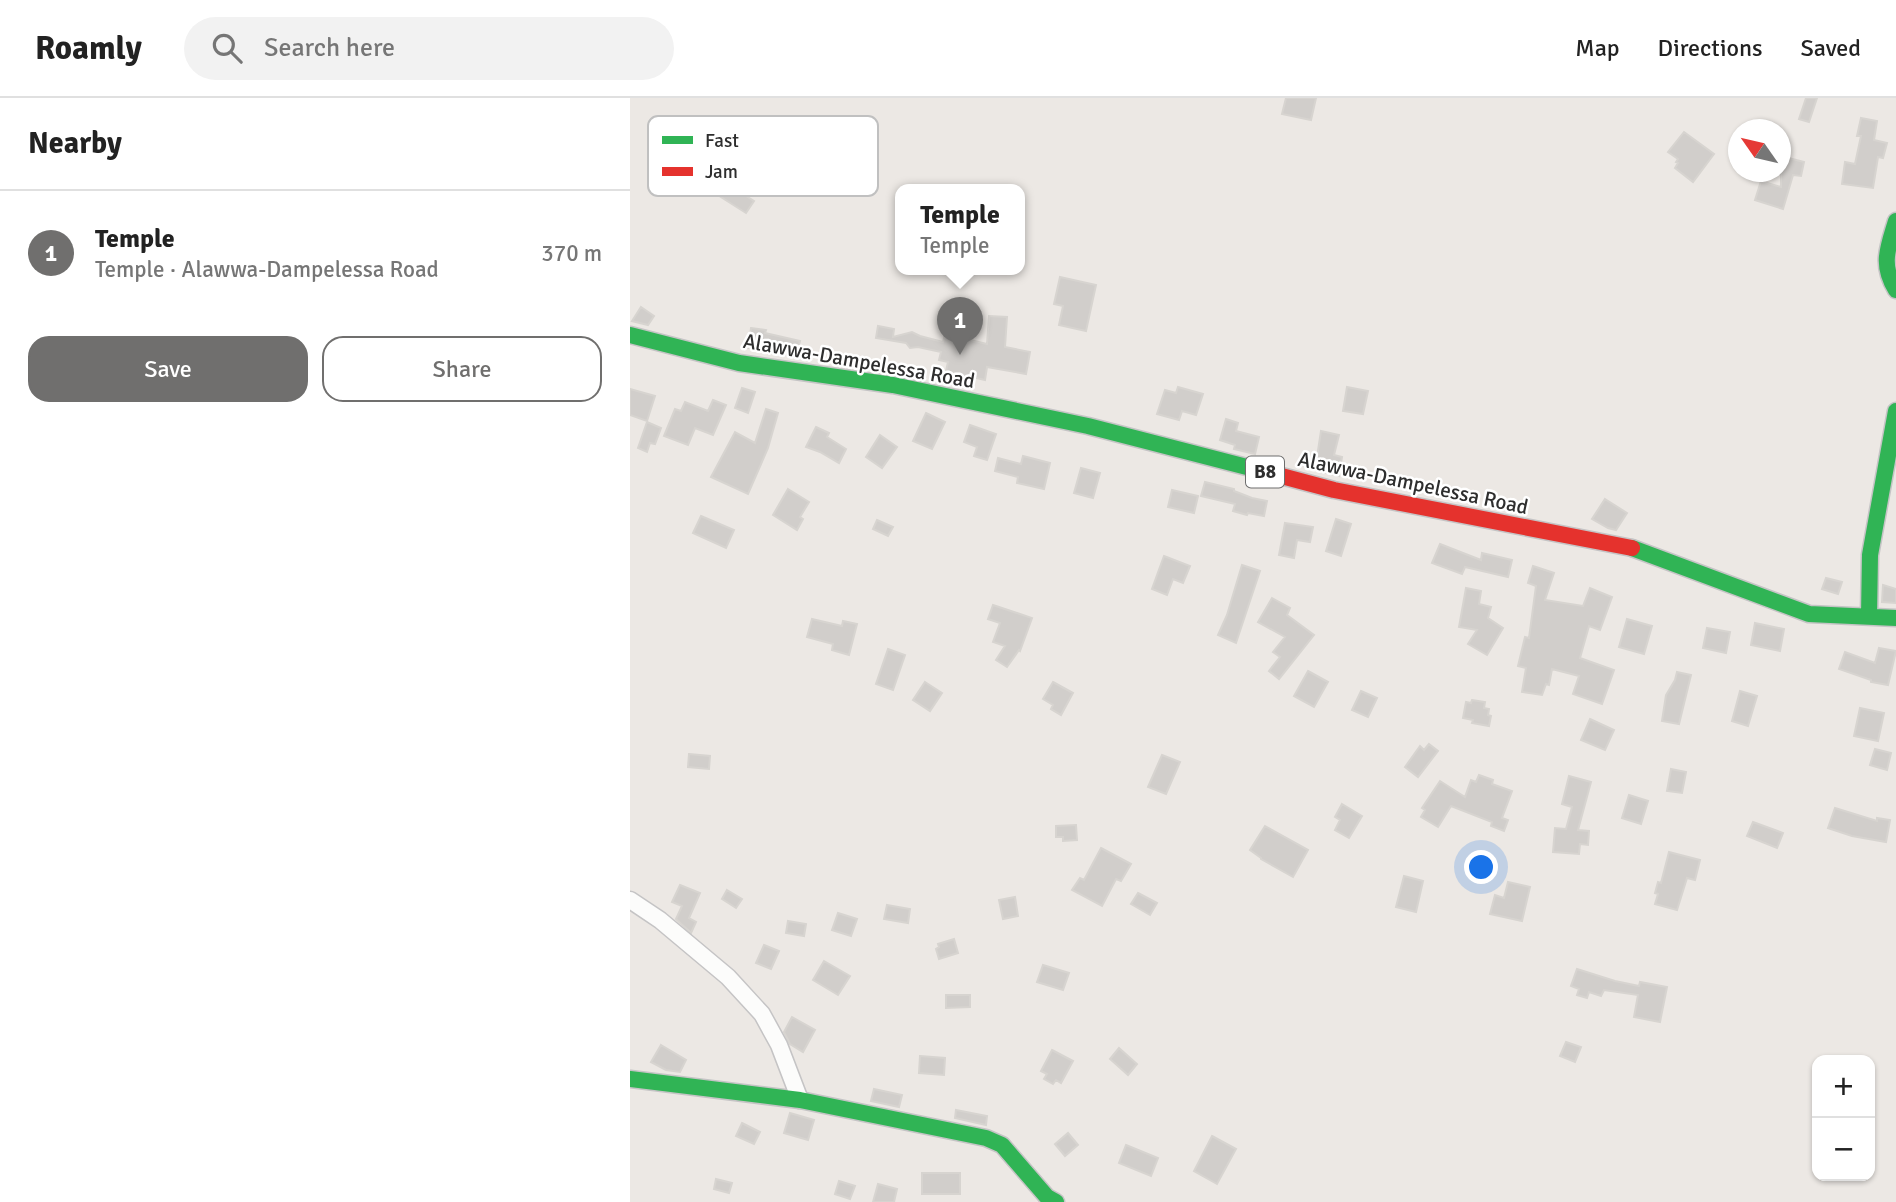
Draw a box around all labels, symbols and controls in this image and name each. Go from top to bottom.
search box [184,17,674,80]
text: Roamly [35,28,142,69]
icon: search [208,29,246,67]
text: Search here [264,32,395,64]
text: Map [1575,33,1620,63]
text: Directions [1658,33,1763,63]
text: Saved [1801,33,1861,63]
legend [648,116,878,196]
north arrow [1728,119,1791,182]
text: Nearby [28,125,122,162]
text: Fast [705,129,739,153]
text: Jam [705,160,738,184]
popup [895,184,1025,275]
text: Temple [920,199,1000,231]
text: Temple [95,223,175,255]
text: Temple [920,231,990,260]
text: 1 [45,239,57,268]
text: 370 m [541,239,602,268]
text: Temple · Alawwa-Dampelessa Road [95,255,439,284]
pin: 1 [937,297,983,355]
street label: Alawwa-Dampelessa Road [741,328,977,394]
button: Save [28,336,308,402]
button: Share [322,336,602,402]
street label: Alawwa-Dampelessa Road [1295,446,1531,520]
road number: B8 [1246,456,1284,488]
your location [1464,850,1498,884]
map controls [1812,1055,1875,1181]
button: + [1812,1055,1875,1118]
button: − [1812,1118,1875,1181]

